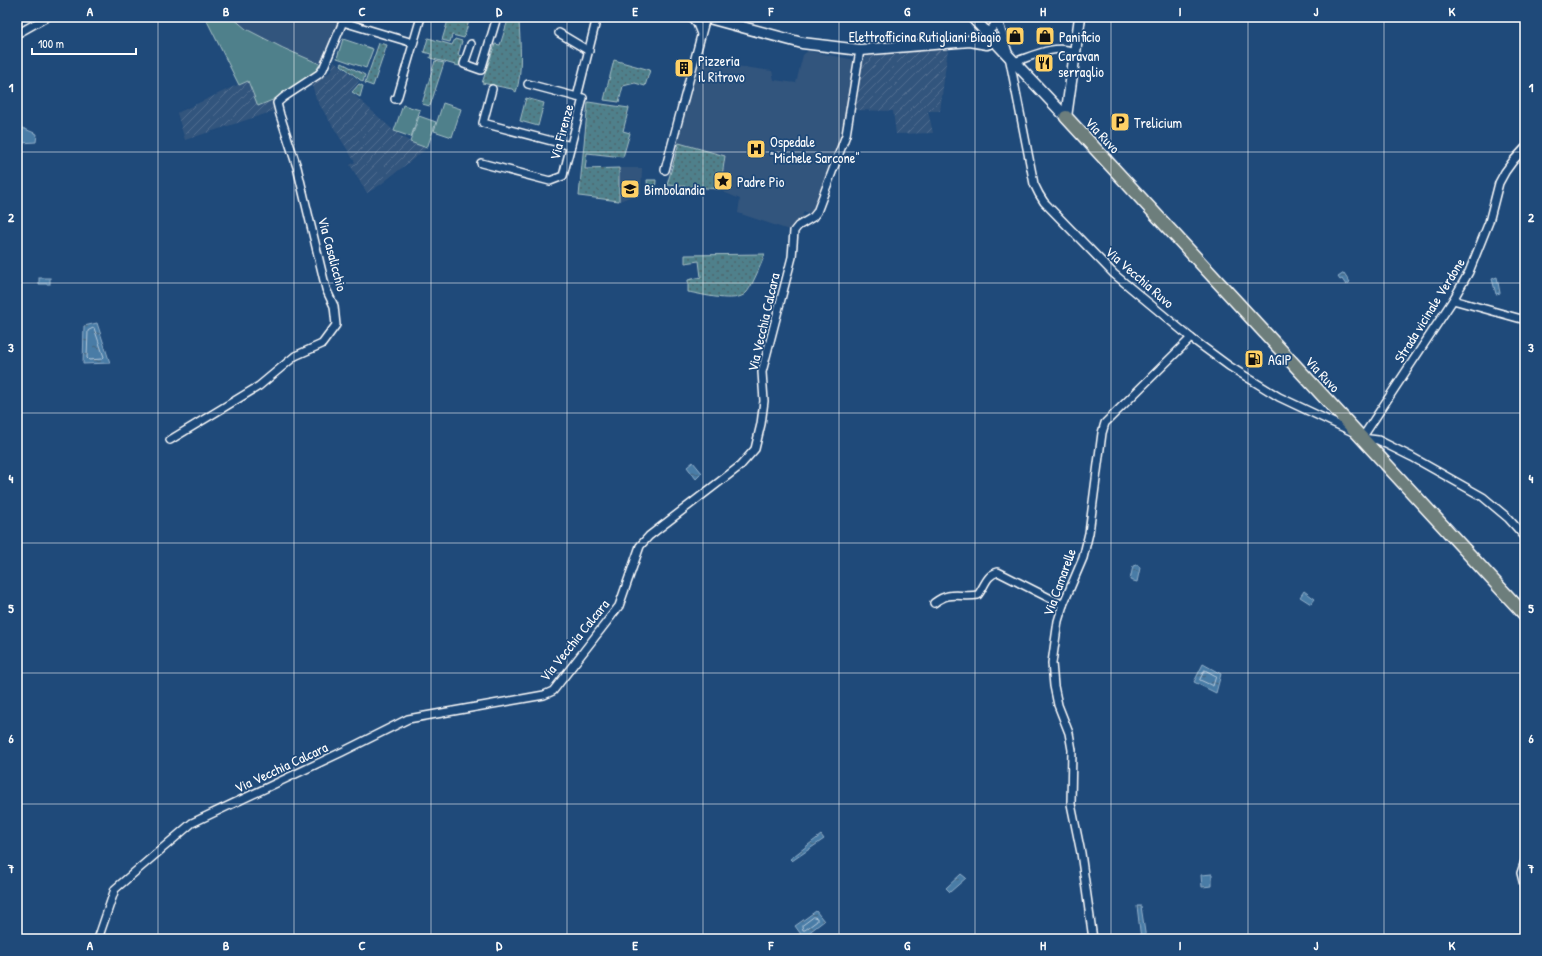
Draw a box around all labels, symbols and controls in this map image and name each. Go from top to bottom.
text: A [87,2,94,20]
text: B [223,2,230,20]
text: C [358,2,366,20]
text: D [496,2,503,20]
text: E [632,2,638,20]
text: F [768,2,775,20]
text: G [904,2,911,20]
text: H [1040,2,1046,20]
text: I [1178,2,1182,20]
text: J [1314,2,1319,20]
text: K [1449,2,1456,20]
shop icon: Elettrofficina Rutigliani Biagio [1004,25,1026,47]
shop icon: Panificio [1034,25,1056,47]
place label: Elettrofficina Rutigliani Biagio [849,27,1001,47]
place label: Panificio [1059,27,1101,46]
scale bar [32,30,136,56]
text: 100 m [38,35,64,52]
place label: Caravan serraglio [1058,46,1104,82]
place label: Pizzeria il Ritrovo [698,51,745,86]
restaurant icon: Caravan serraglio [1033,52,1055,74]
building icon: Pizzeria il Ritrovo [673,57,695,79]
text: 1 [9,78,14,96]
text: 1 [1529,78,1534,96]
street label: Via Firenze [544,102,578,162]
parking icon: Trelicium [1109,111,1131,133]
street label: Via Ruvo [1081,113,1125,157]
place label: Trelicium [1134,113,1182,132]
place label: Ospedale "Michele Sarcone" [770,132,860,167]
hospital icon: Ospedale "Michele Sarcone" [745,138,767,160]
place icon: Padre Pio [712,170,734,192]
place label: Padre Pio [737,172,785,191]
school or university icon: Bimbolandia [619,178,641,200]
place label: Bimbolandia [644,180,705,199]
text: 2 [8,208,15,226]
text: 2 [1528,208,1535,226]
street label: Via Casalicchio [314,215,352,294]
street label: Via Vecchia Ruvo [1102,242,1179,312]
street label: Strada vicinale Verdone [1389,254,1469,366]
street label: Via Vecchia Calcara [742,270,784,373]
text: 3 [8,338,14,356]
text: 3 [1528,338,1534,356]
fuel station icon: AGIP [1243,348,1265,370]
place label: AGIP [1268,350,1292,369]
street label: Via Ruvo [1301,352,1345,396]
text: 4 [9,469,14,487]
text: 4 [1529,469,1534,487]
street label: Via Camarelle [1038,545,1080,618]
street label: Via Vecchia Calcara [535,595,613,685]
text: 5 [8,599,14,617]
text: 5 [1528,599,1534,617]
text: 6 [8,729,14,747]
text: 6 [1528,729,1534,747]
street label: Via Vecchia Calcara [231,737,331,797]
text: 7 [7,859,15,877]
text: 7 [1527,859,1535,877]
text: A [87,936,94,954]
text: B [223,936,230,954]
text: C [358,936,366,954]
text: D [496,936,503,954]
text: E [632,936,638,954]
text: F [768,936,775,954]
text: G [904,936,911,954]
text: H [1040,936,1046,954]
text: I [1178,936,1182,954]
text: J [1314,936,1319,954]
text: K [1449,936,1456,954]

